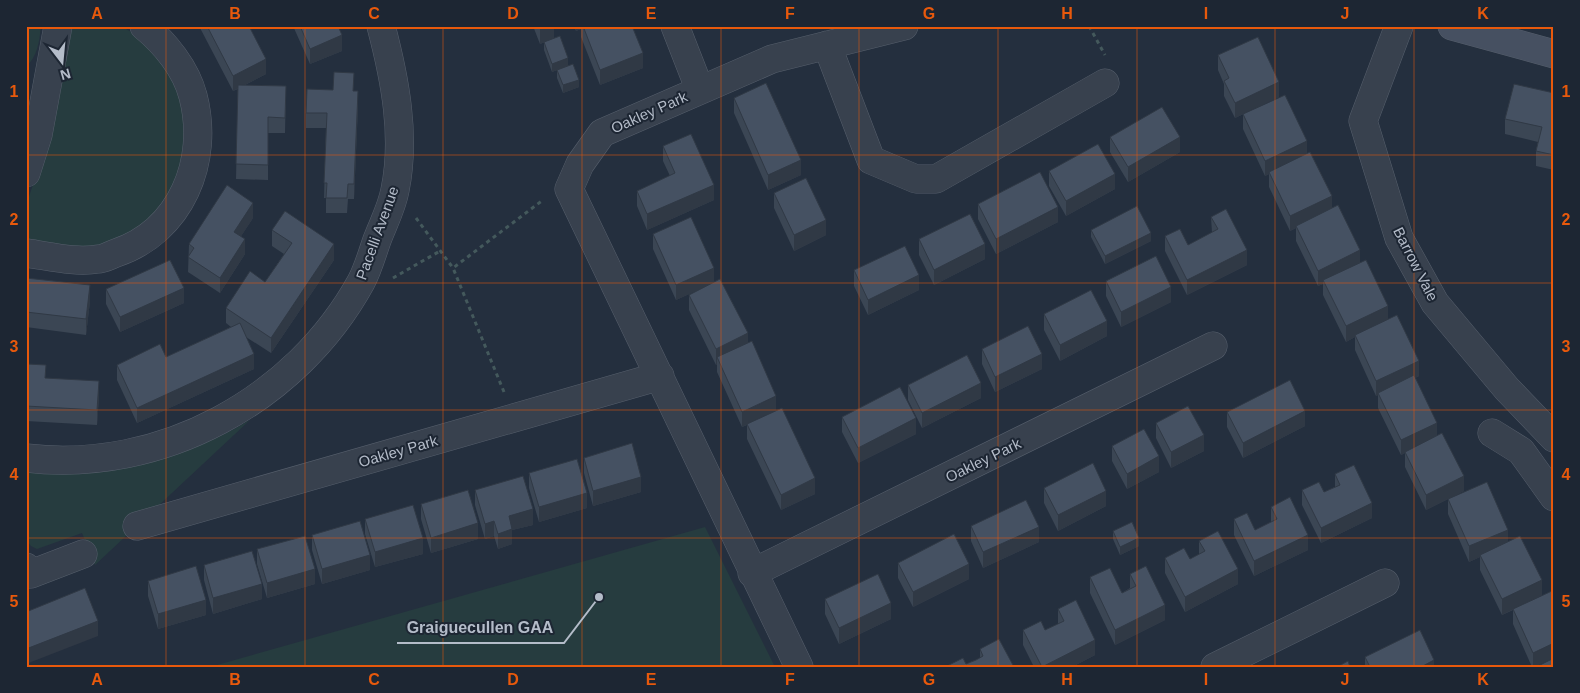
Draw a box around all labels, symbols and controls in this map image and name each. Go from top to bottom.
text: A [91,5,103,22]
text: B [229,5,241,22]
text: C [368,5,380,22]
text: D [507,5,519,22]
text: E [646,5,657,22]
text: F [785,5,795,22]
text: G [923,5,935,22]
text: H [1061,5,1073,22]
text: I [1204,5,1208,22]
text: J [1341,5,1349,22]
text: K [1477,5,1489,22]
north arrow [38,38,88,88]
text: N [59,65,73,84]
text: 1 [10,83,19,100]
text: 1 [1562,83,1571,100]
street label: Oakley Park [608,87,690,136]
street label: Pacelli Avenue [352,184,402,282]
text: 2 [10,211,19,228]
text: 2 [1562,211,1571,228]
street label: Barrow Vale [1390,224,1442,304]
text: 3 [10,338,19,355]
text: 3 [1562,338,1571,355]
street label: Oakley Park [356,431,440,470]
street label: Oakley Park [943,434,1024,486]
text: 4 [10,466,19,483]
text: 4 [1562,466,1571,483]
text: 5 [10,593,19,610]
text: 5 [1562,593,1571,610]
callout: Graiguecullen GAA [397,612,564,643]
text: Graiguecullen GAA [407,619,554,636]
text: A [91,671,103,688]
text: B [229,671,241,688]
text: C [368,671,380,688]
text: D [507,671,519,688]
text: E [646,671,657,688]
text: F [785,671,795,688]
text: G [923,671,935,688]
text: H [1061,671,1073,688]
text: I [1204,671,1208,688]
text: J [1341,671,1349,688]
text: K [1477,671,1489,688]

